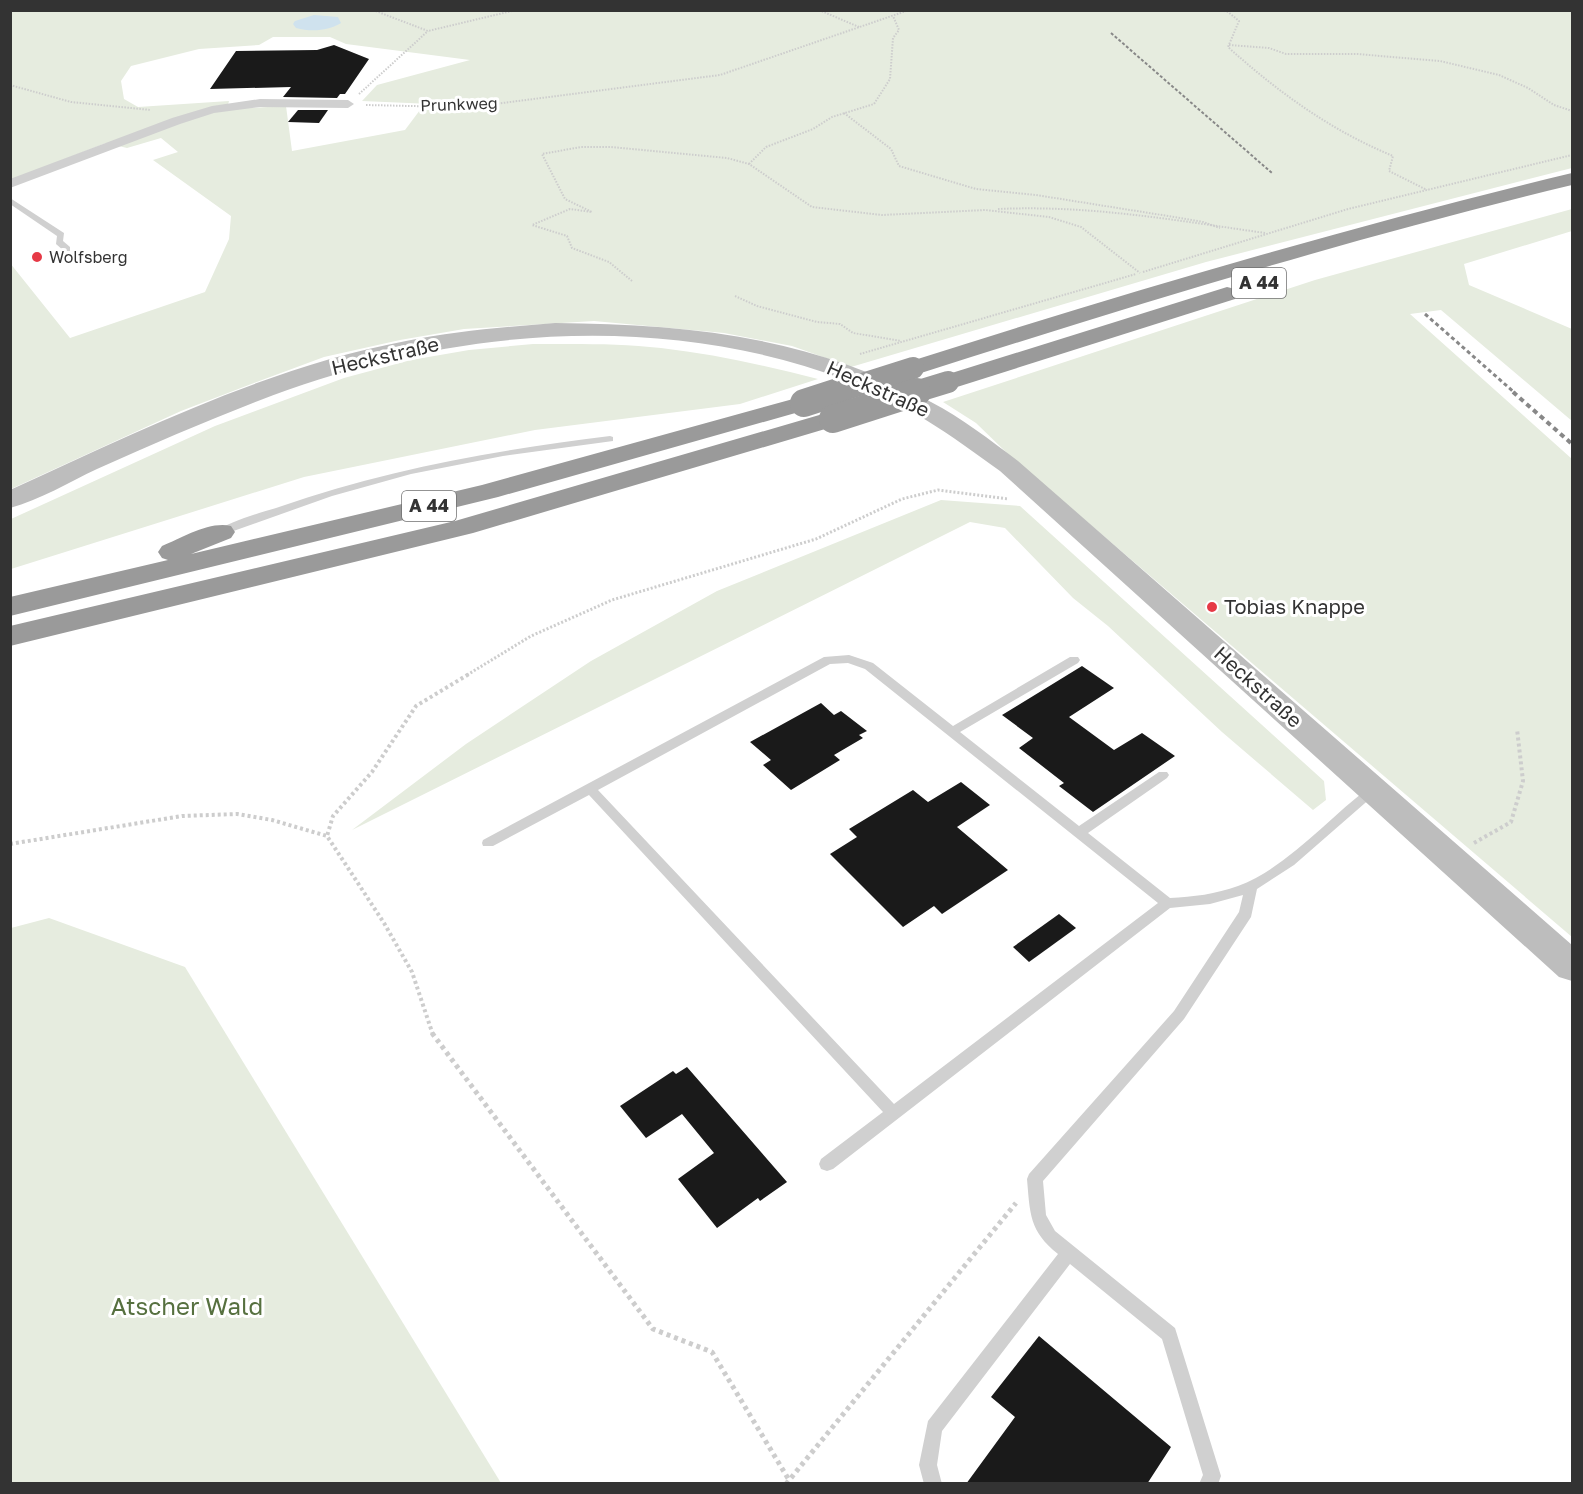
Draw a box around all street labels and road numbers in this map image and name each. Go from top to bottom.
street label: Prunkweg [420,93,498,115]
road number: A 44 [1232,268,1286,298]
street label: Heckstraße [329,331,441,379]
street label: Heckstraße [823,355,933,421]
road number: A 44 [402,491,456,521]
street label: Heckstraße [1210,641,1307,732]

